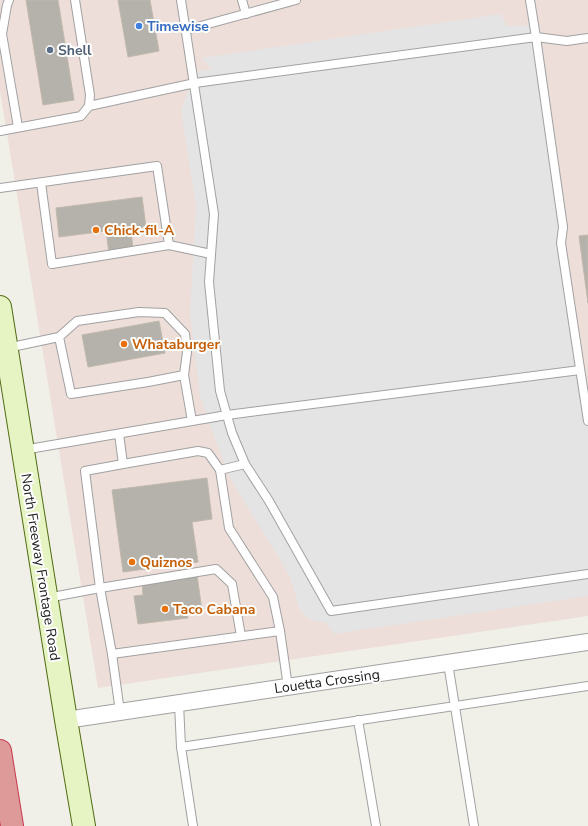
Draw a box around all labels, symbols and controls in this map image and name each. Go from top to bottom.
place label: Timewise [147,17,209,36]
marker: Timewise [134,21,144,31]
place label: Shell [58,41,92,60]
marker: Shell [45,45,55,55]
place label: Chick-fil-A [104,221,175,240]
marker: Chick-fil-A [91,225,101,235]
place label: Whataburger [132,335,220,354]
marker: Whataburger [119,339,129,349]
street label: North Freeway Frontage Road [16,472,65,662]
place label: Quiznos [140,553,193,572]
marker: Quiznos [127,557,137,567]
place label: Taco Cabana [173,600,255,619]
marker: Taco Cabana [160,604,170,614]
street label: Louetta Crossing [273,665,381,698]

